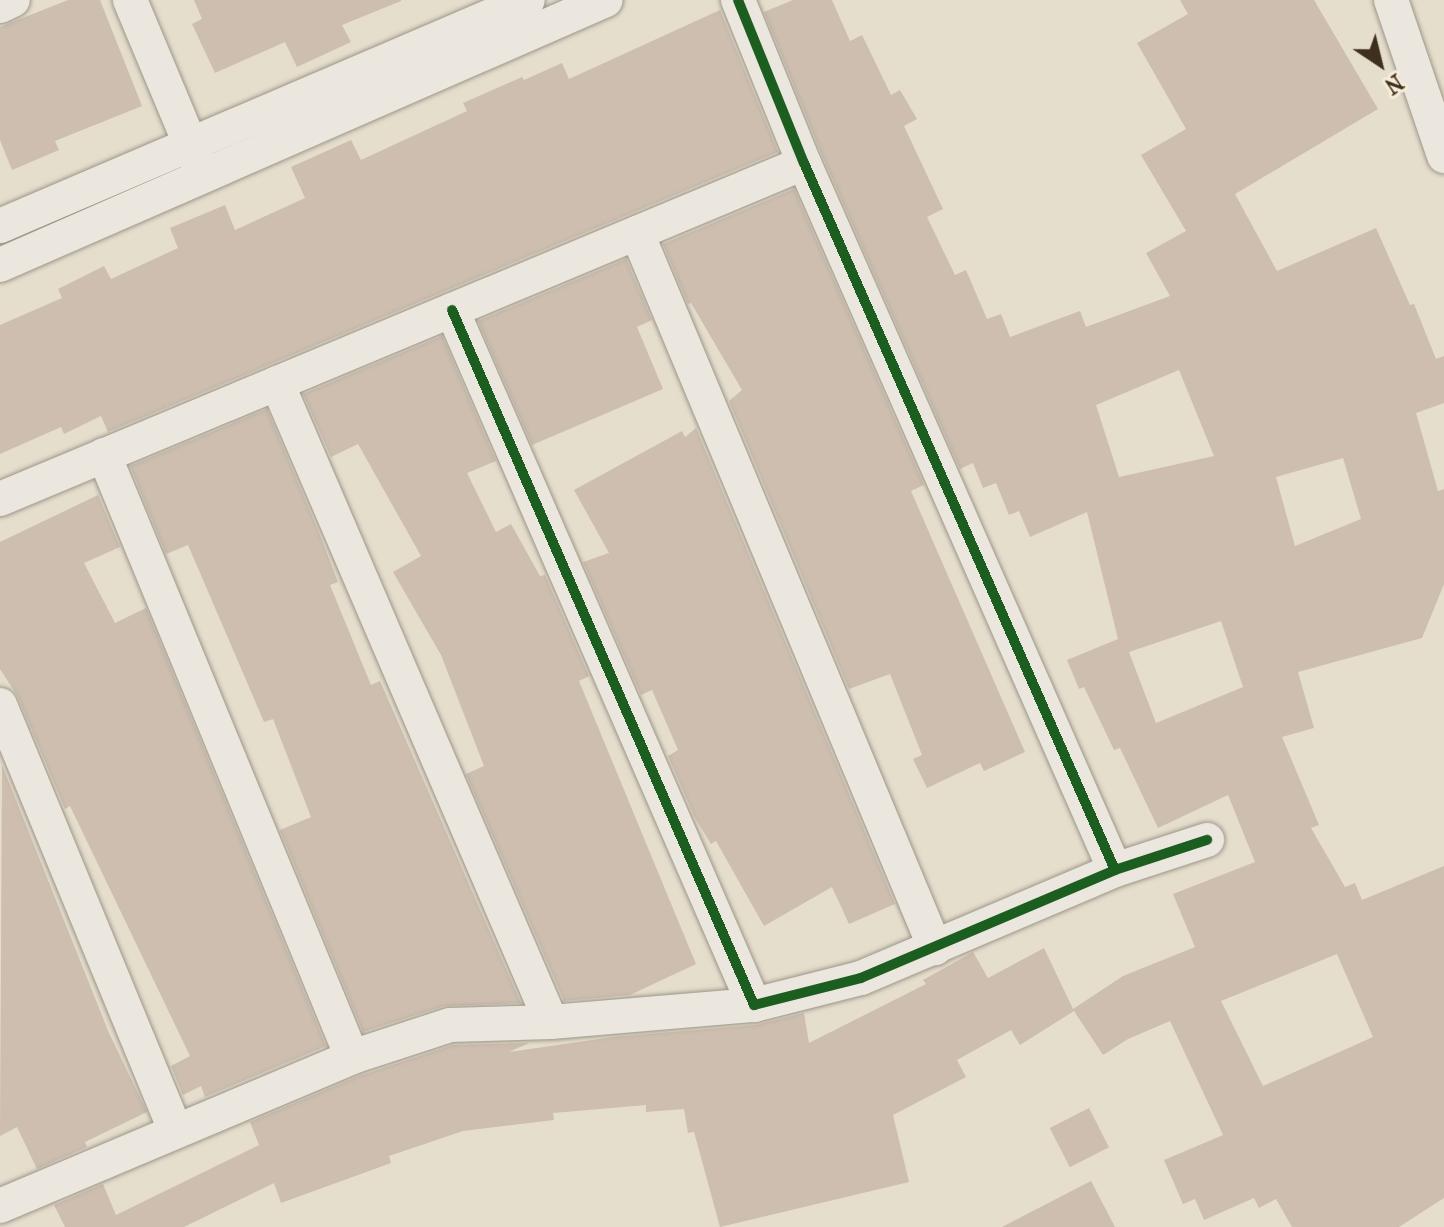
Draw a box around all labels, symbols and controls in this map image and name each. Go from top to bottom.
north arrow [1340,24,1420,104]
text: N [1379,68,1408,99]

